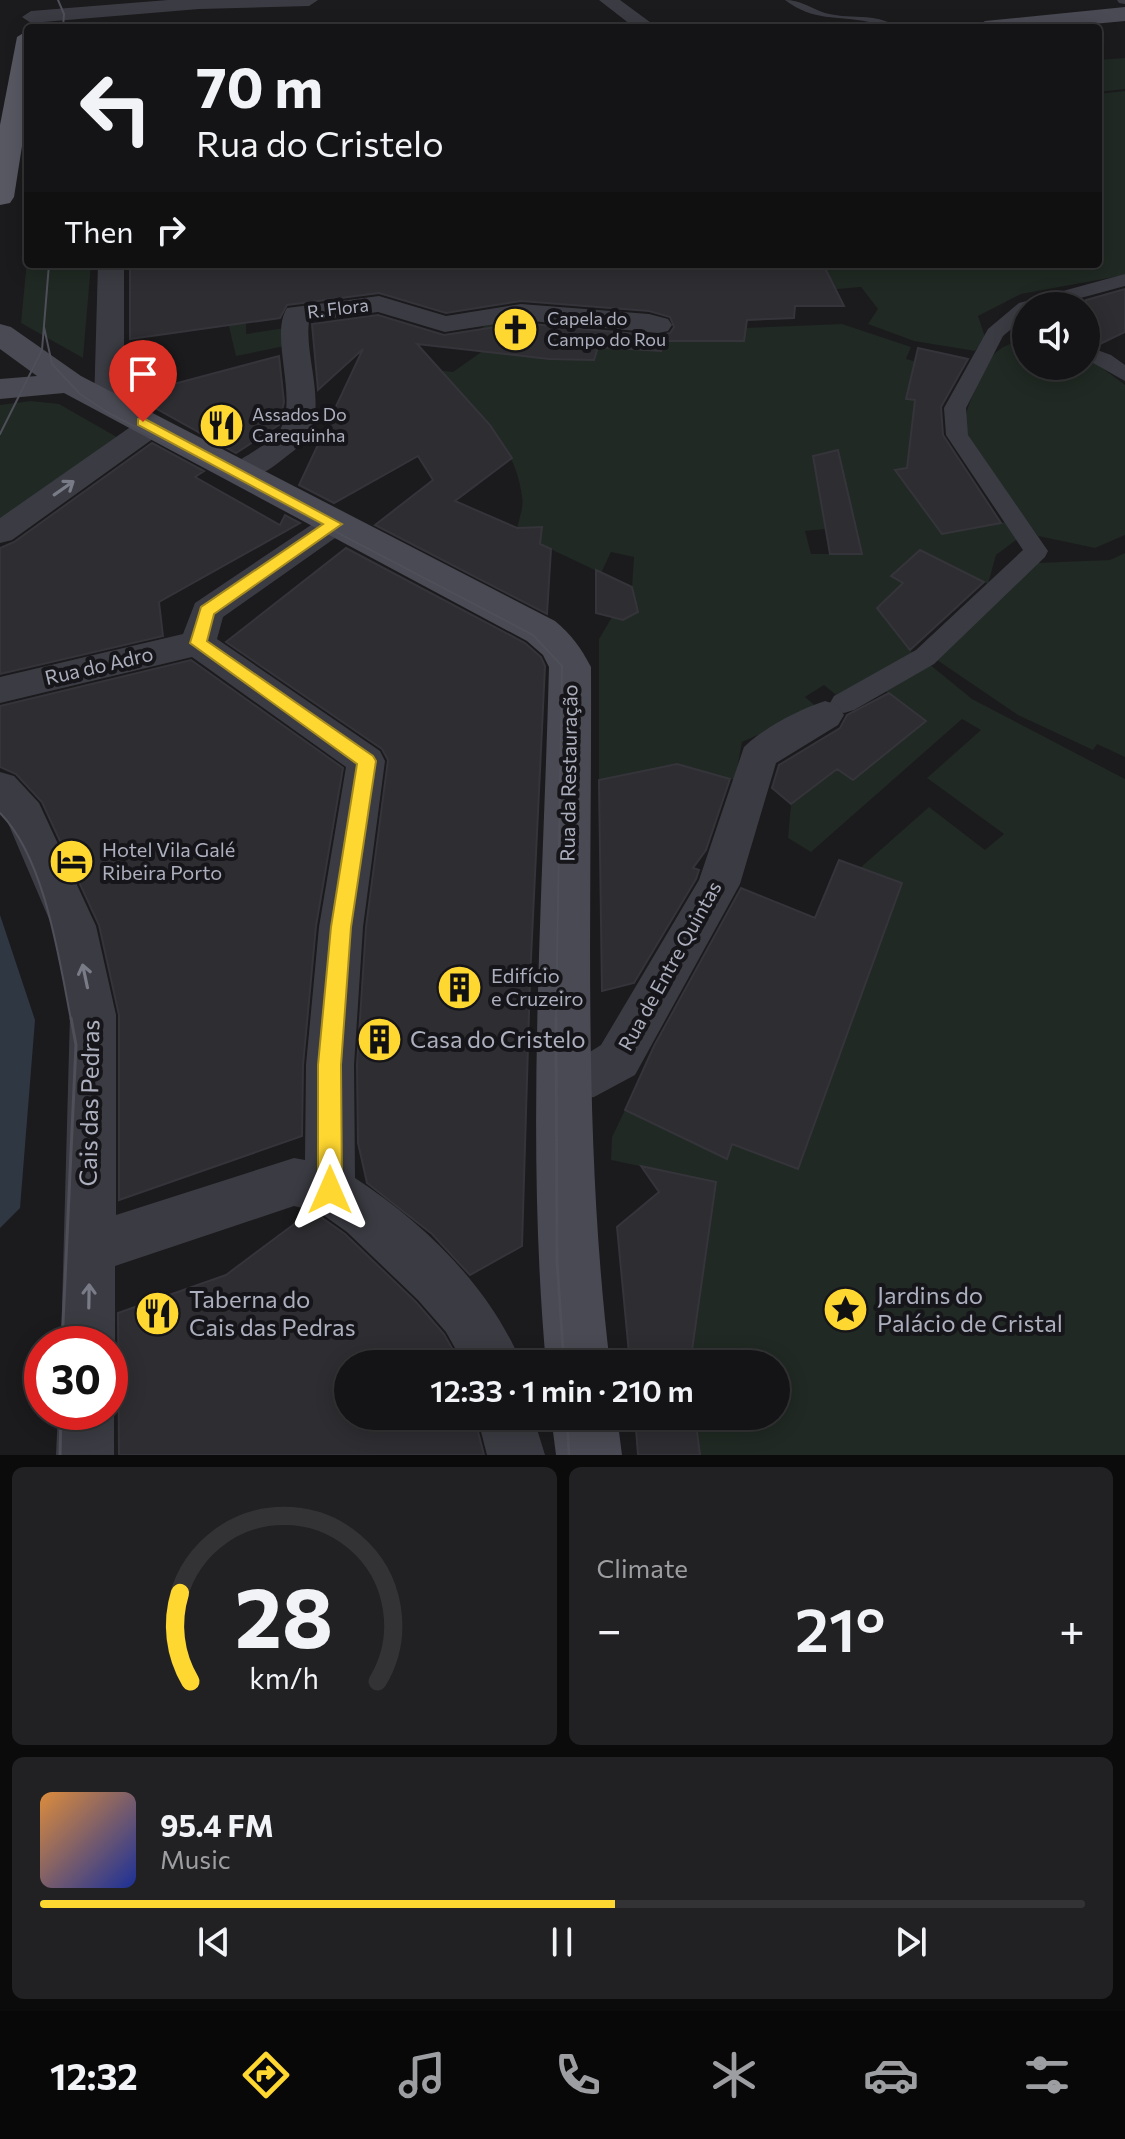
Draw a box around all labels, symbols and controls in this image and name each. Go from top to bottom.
text: 70 m [196,51,323,120]
icon: left [64,56,168,160]
text: Rua do Cristelo [196,120,444,164]
icon: right [149,208,193,252]
text: Then [64,212,133,249]
map controls [1012,292,1100,380]
button: sound [1012,292,1100,380]
street label: R. Flora [306,293,370,323]
church icon: Capela do Campo do Rou [492,305,540,353]
place label: Capela do Campo do Rou [547,307,666,350]
pin [109,340,177,422]
icon: arrive [121,352,165,396]
restaurant icon: Assados Do Carequinha [197,401,245,449]
place label: Assados Do Carequinha [252,403,347,446]
one-way arrow [52,480,74,497]
street label: Rua do Adro [42,641,155,689]
street label: Rua da Restauração [554,684,582,862]
hotel icon: Hotel Vila Galé Ribeira Porto [47,837,95,885]
place label: Hotel Vila Galé Ribeira Porto [102,837,235,884]
street label: Rua de Entre Quintas [613,877,726,1054]
building icon: Edifício e Cruzeiro [436,963,484,1011]
place label: Edifício e Cruzeiro [491,963,583,1010]
one-way arrow [77,964,92,989]
building icon: Casa do Cristelo [355,1016,403,1064]
street label: Cais das Pedras [73,1019,104,1187]
place label: Casa do Cristelo [410,1024,586,1053]
position arrow [288,1148,372,1232]
place label: Jardins do Palácio de Cristal [877,1280,1063,1337]
one-way arrow [81,1283,96,1310]
place label: Taberna do Cais das Pedras [189,1284,356,1341]
place icon: Jardins do Palácio de Cristal [822,1286,870,1334]
restaurant icon: Taberna do Cais das Pedras [134,1290,182,1338]
speed limit sign: 30 [24,1326,128,1430]
text: 12:33 · 1 min · 210 m [430,1371,694,1408]
text: Climate [597,1552,688,1583]
text: 28 [235,1563,333,1665]
text: 21° [795,1591,886,1664]
text: − [597,1601,622,1655]
text: + [1059,1601,1085,1655]
text: km/h [249,1660,319,1695]
text: 95.4 FM [160,1806,274,1843]
text: Music [160,1843,231,1874]
icon: previous [192,1920,236,1964]
icon: pause [540,1920,584,1964]
icon: next [889,1920,933,1964]
icon: directions [238,2047,294,2103]
icon: music [394,2047,450,2103]
icon: phone [550,2047,606,2103]
icon: climate [706,2047,762,2103]
icon: car [863,2047,919,2103]
icon: filters [1019,2047,1075,2103]
text: 12:32 [50,2053,138,2097]

